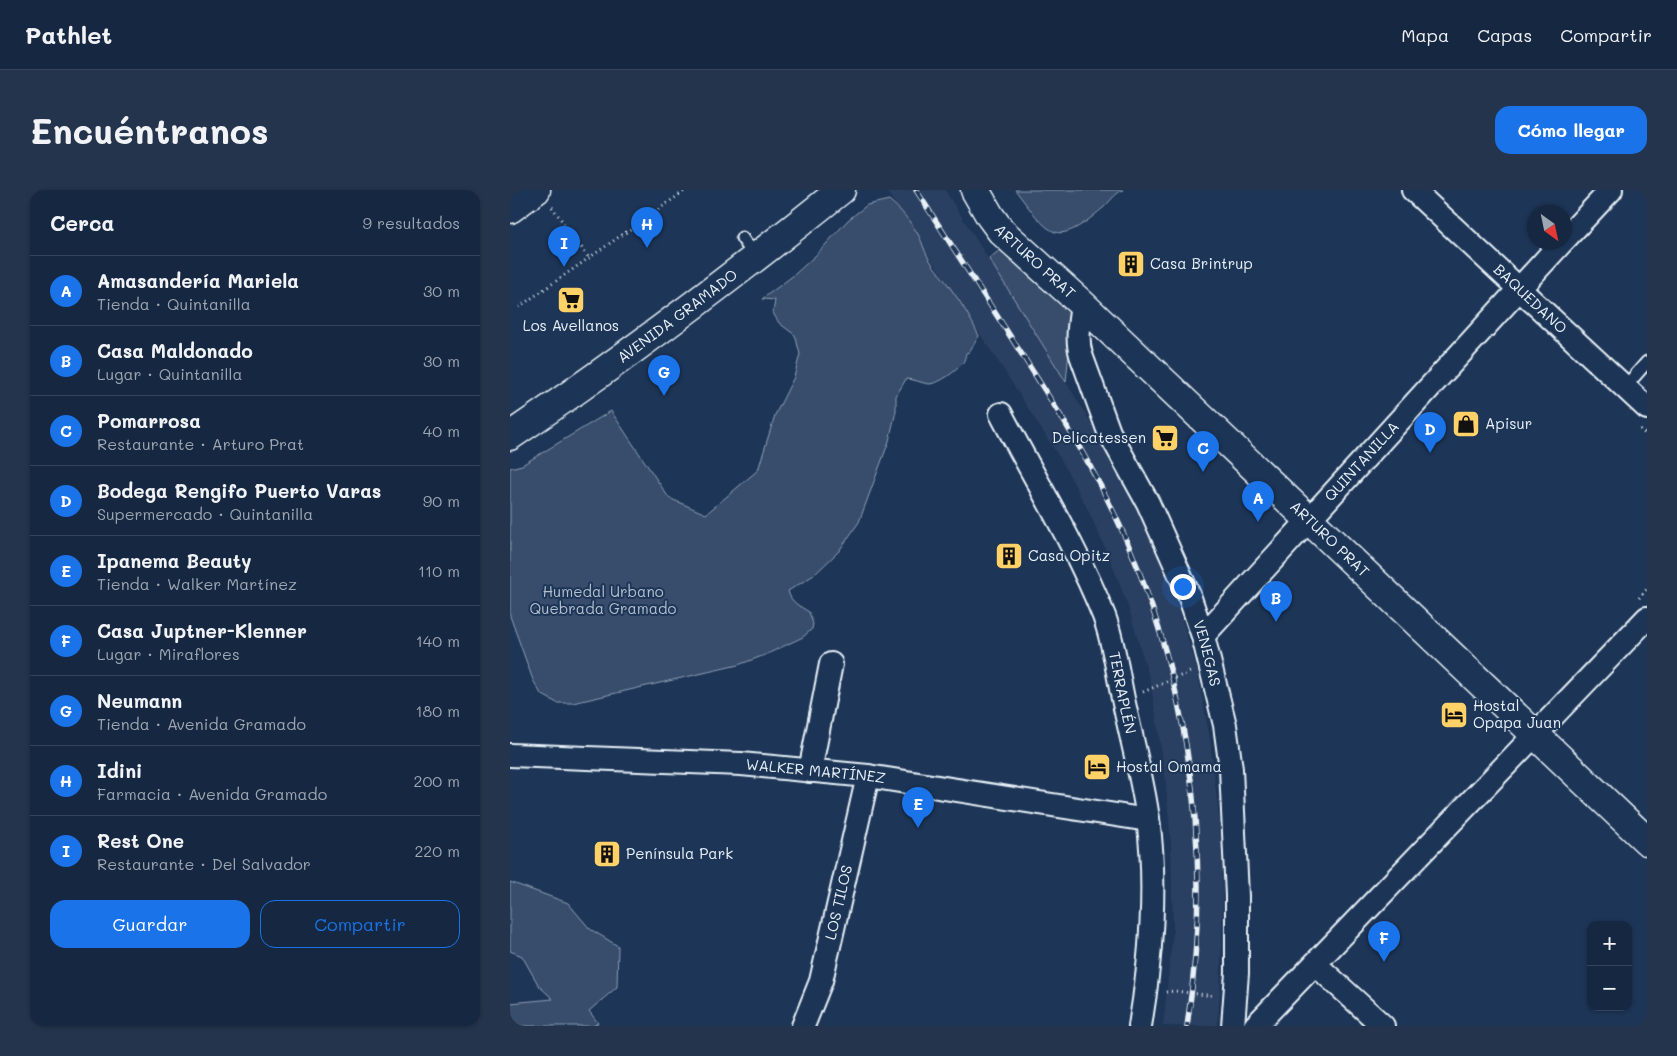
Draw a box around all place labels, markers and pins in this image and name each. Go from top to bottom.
pin: H [631,207,663,248]
pin: I [548,226,580,267]
building icon: Casa Brintrup [1116,249,1146,279]
place label: Casa Brintrup [1150,253,1253,273]
supermarket icon: Los Avellanos [556,285,586,315]
place label: Los Avellanos [523,315,619,335]
pin: G [648,355,680,396]
shop icon: Apisur [1451,409,1481,439]
pin: D [1414,412,1446,453]
place label: Apisur [1485,413,1532,433]
supermarket icon: Delicatessen [1150,423,1180,453]
place label: Delicatessen [1052,427,1146,447]
pin: C [1187,431,1219,472]
pin: A [1242,481,1274,522]
building icon: Casa Opitz [994,541,1024,571]
place label: Casa Opitz [1028,545,1110,565]
pin: B [1260,581,1292,622]
place label: Hostal Opapa Juan [1473,695,1561,732]
hotel icon: Hostal Opapa Juan [1439,700,1469,730]
hotel icon: Hostal Omama [1082,752,1112,782]
place label: Hostal Omama [1116,756,1222,776]
pin: E [902,787,934,828]
building icon: Península Park [592,839,622,869]
place label: Península Park [626,843,733,863]
pin: F [1368,921,1400,962]

